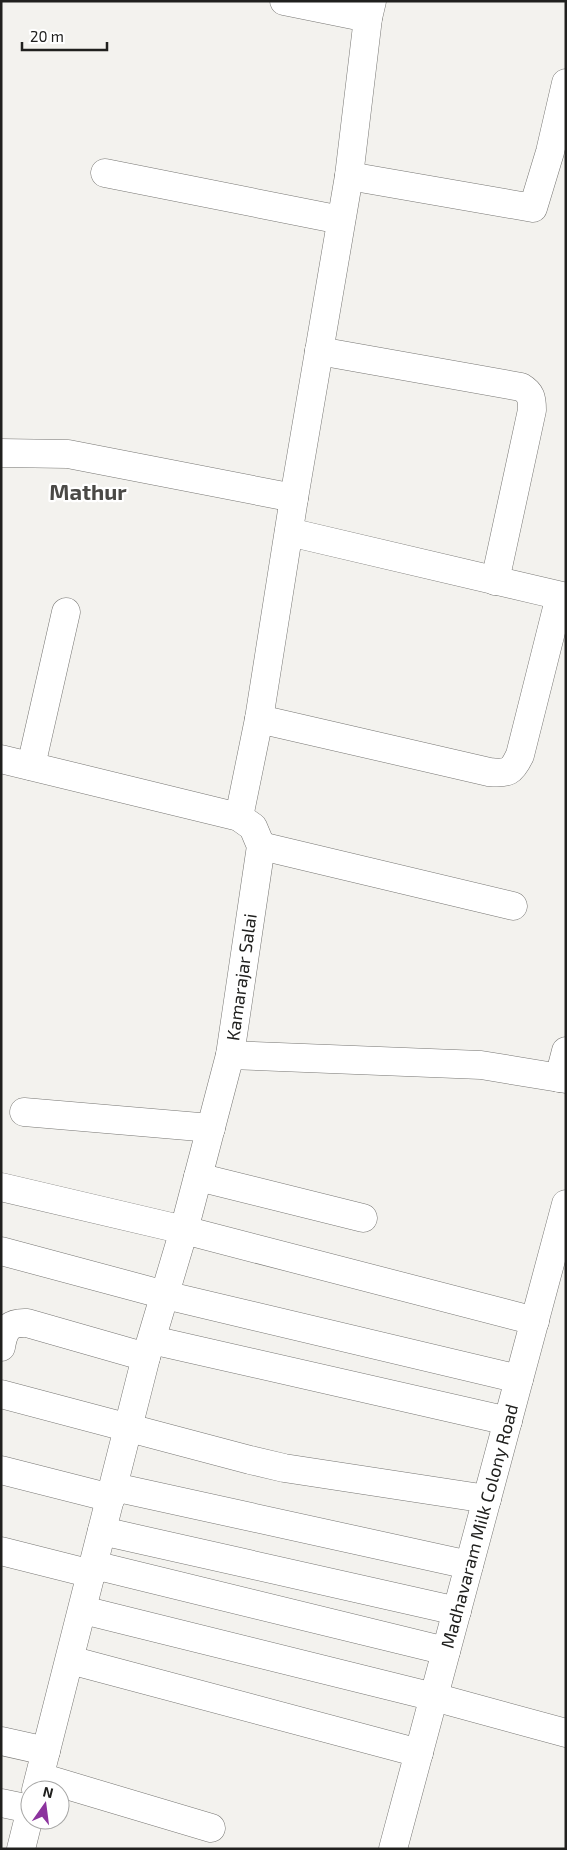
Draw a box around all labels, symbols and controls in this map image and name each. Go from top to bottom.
scale bar [22,20,108,52]
text: 20 m [30,27,64,45]
district label: Mathur [49,478,127,504]
street label: Kamarajar Salai [221,912,261,1042]
street label: Madhavaram Milk Colony Road [436,1401,522,1651]
north arrow [20,1780,70,1830]
text: N [41,1782,55,1801]

